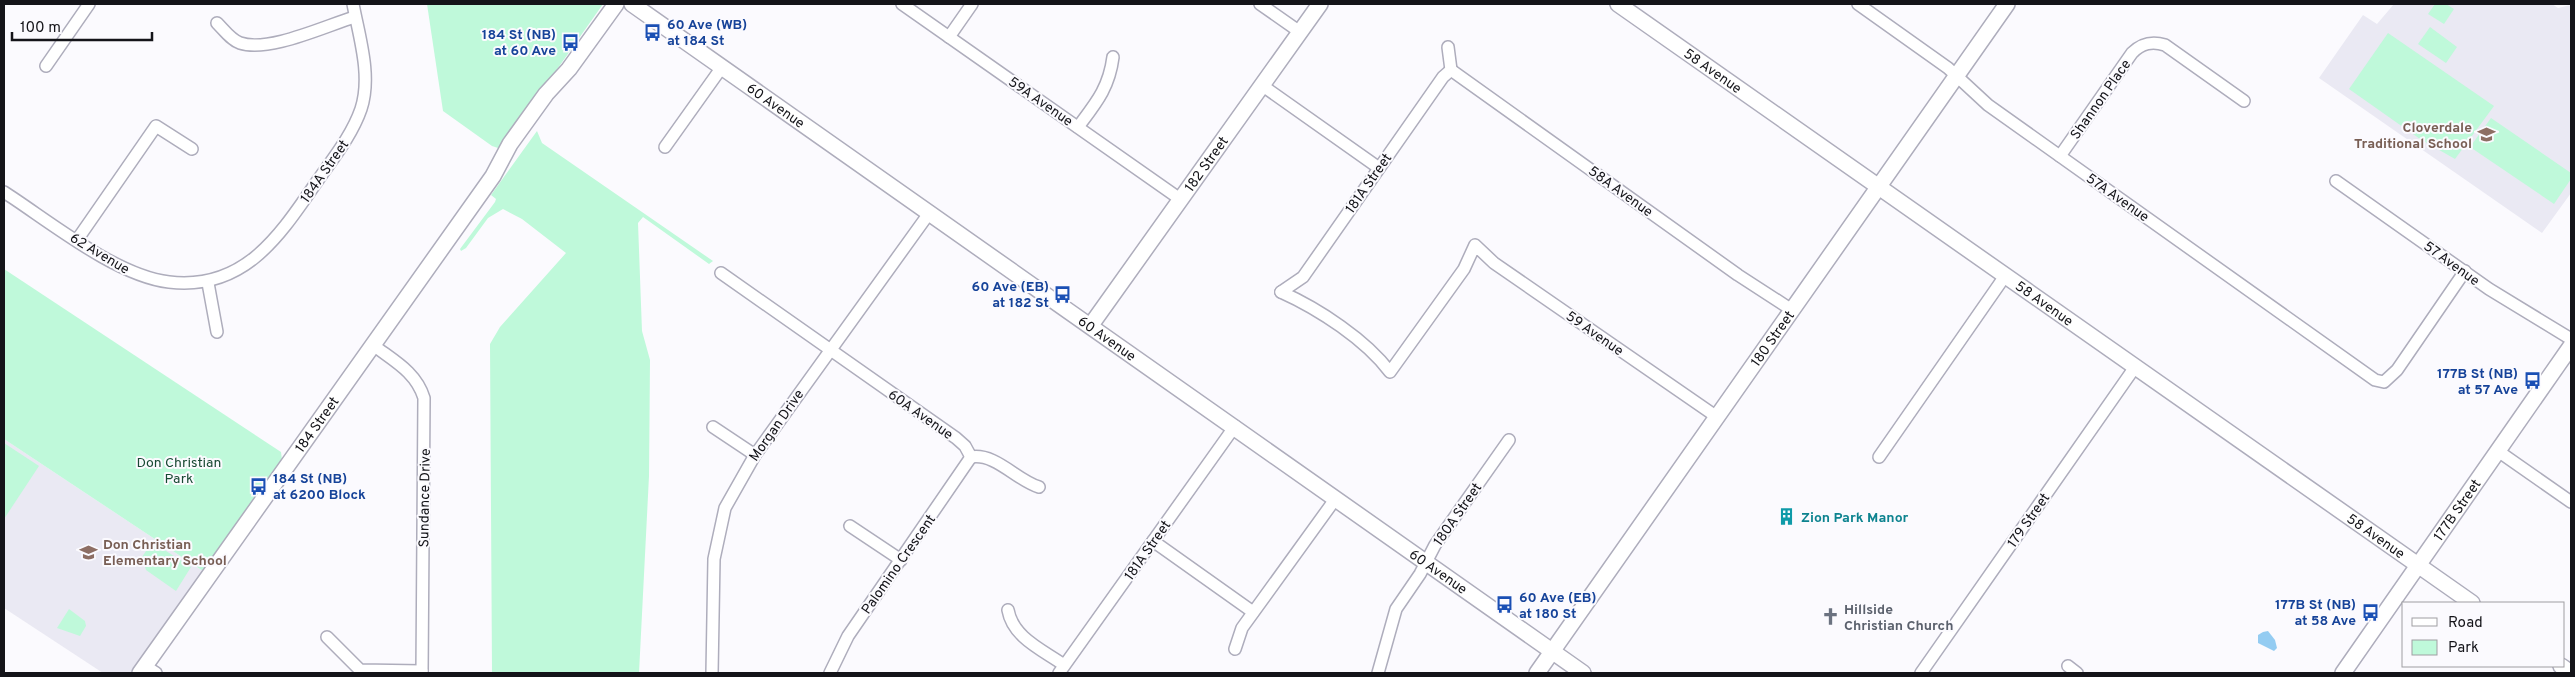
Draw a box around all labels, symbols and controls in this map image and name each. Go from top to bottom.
scale bar [12,10,152,42]
place label: 60 Ave (WB) at 184 St [667,17,747,50]
text: 100 m [20,19,61,38]
bus stop icon: 60 Ave (WB) at 184 St [643,22,663,42]
place label: 184 St (NB) at 60 Ave [482,27,556,60]
bus stop icon: 184 St (NB) at 60 Ave [560,32,580,52]
street label: 58 Avenue [1680,46,1744,98]
street label: Shannon Place [2067,57,2135,143]
street label: 59A Avenue [1005,74,1076,131]
street label: 60 Avenue [743,80,807,133]
place label: Cloverdale Traditional School [2354,120,2472,153]
school or university icon: Cloverdale Traditional School [2476,125,2496,145]
street label: 182 Street [1182,134,1233,196]
street label: 184A Street [297,137,353,207]
street label: 181A Street [1342,151,1396,217]
street label: 58A Avenue [1585,163,1656,221]
street label: 57A Avenue [2082,170,2152,226]
street label: 62 Avenue [66,230,132,279]
street label: 57 Avenue [2420,238,2482,290]
street label: 58 Avenue [2011,278,2076,331]
place label: 60 Ave (EB) at 182 St [972,279,1049,312]
bus stop icon: 60 Ave (EB) at 182 St [1053,284,1073,304]
street label: 59 Avenue [1562,308,1626,360]
street label: 180 Street [1748,308,1799,370]
street label: 60 Avenue [1074,313,1139,366]
place label: 177B St (NB) at 57 Ave [2437,366,2518,399]
bus stop icon: 177B St (NB) at 57 Ave [2522,371,2542,391]
street label: Morgan Drive [746,387,808,465]
street label: 60A Avenue [884,387,956,444]
street label: 184 Street [292,394,343,456]
street label: Sundance Drive [416,448,435,548]
park label: Don Christian Park [137,455,221,488]
place label: 184 St (NB) at 6200 Block [273,471,366,504]
bus stop icon: 184 St (NB) at 6200 Block [249,476,269,496]
street label: 177B Street [2431,477,2485,545]
street label: 180A Street [1430,480,1486,550]
street label: 179 Street [2004,490,2054,551]
building icon: Zion Park Manor [1777,507,1797,527]
place label: Zion Park Manor [1801,510,1908,527]
street label: 58 Avenue [2343,511,2407,563]
street label: Palomino Crescent [859,512,940,618]
street label: 181A Street [1121,518,1175,584]
place label: Don Christian Elementary School [103,537,227,570]
school or university icon: Don Christian Elementary School [79,542,99,562]
street label: 60 Avenue [1405,546,1470,599]
place label: 60 Ave (EB) at 180 St [1519,590,1596,623]
bus stop icon: 60 Ave (EB) at 180 St [1495,595,1515,615]
place label: 177B St (NB) at 58 Ave [2275,597,2356,630]
place label: Hillside Christian Church [1844,602,1953,635]
bus stop icon: 177B St (NB) at 58 Ave [2360,602,2380,622]
legend [2402,602,2565,667]
church icon: Hillside Christian Church [1820,607,1840,627]
text: Road [2448,614,2483,633]
text: Park [2448,639,2479,658]

